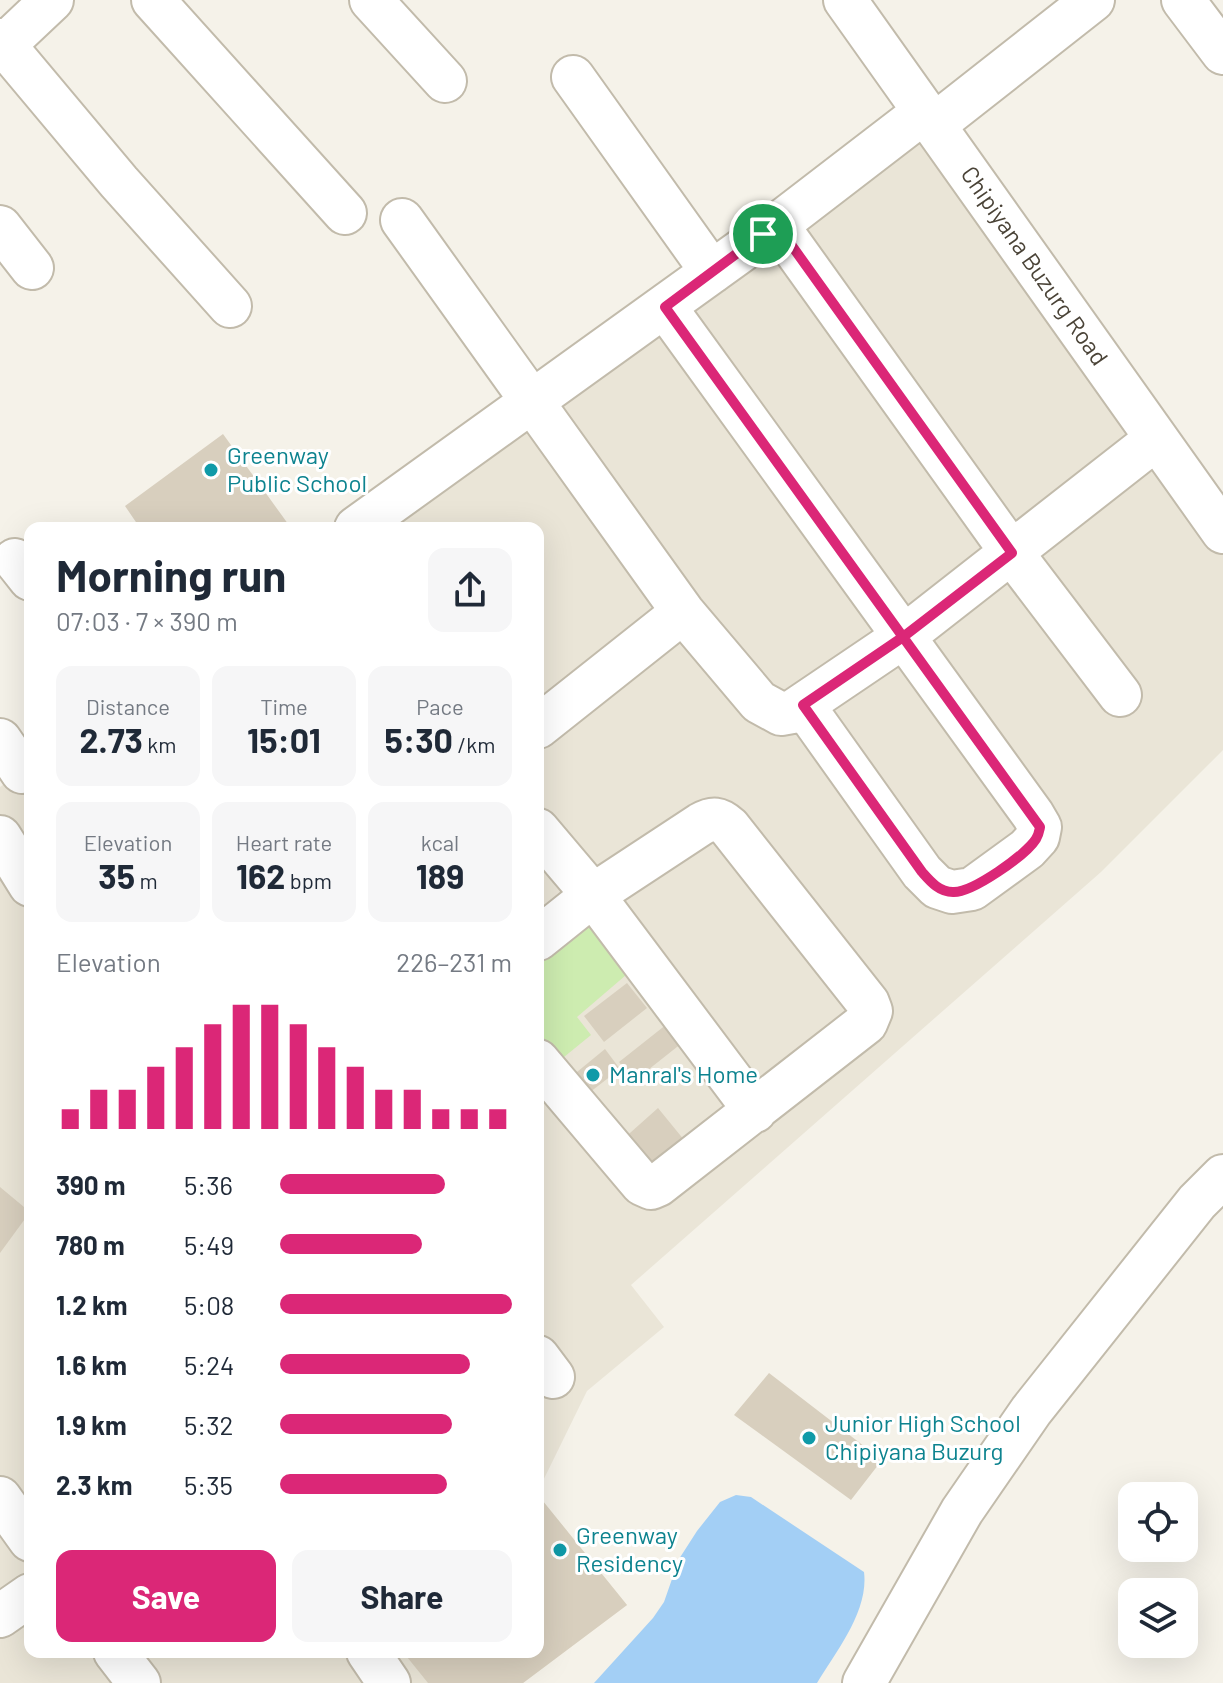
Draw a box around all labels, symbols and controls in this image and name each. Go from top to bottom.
street label: Chipiyana Buzurg Road [956,160,1115,370]
pin [729,200,797,268]
icon: arrive [741,212,785,256]
place label: Greenway Public School [227,440,367,497]
marker: Greenway Public School [202,461,220,479]
text: Morning run [56,548,286,601]
button: share [428,548,512,632]
text: 07:03 · 7 × 390 m [56,605,238,636]
text: Distance [86,693,170,719]
text: Time [260,693,308,719]
text: Pace [416,693,464,719]
text: 2.73 [79,719,143,760]
text: 15:01 [247,719,321,760]
text: 5:30 [385,719,453,760]
text: km [143,731,177,757]
text: /km [453,731,495,757]
text: Elevation [84,829,172,855]
text: Heart rate [236,829,332,855]
text: kcal [421,829,459,855]
text: 35 [98,855,135,896]
text: 162 [236,855,285,896]
text: 189 [416,855,464,896]
text: m [135,867,158,893]
text: bpm [285,867,332,893]
text: Elevation [56,946,161,977]
text: 226–231 m [396,946,512,977]
place label: Manral's Home [609,1059,758,1088]
marker: Manral's Home [584,1066,602,1084]
text: 390 m [56,1169,126,1200]
text: 5:36 [184,1169,233,1200]
text: 780 m [56,1229,125,1260]
text: 5:49 [184,1229,234,1260]
text: 1.2 km [56,1289,128,1320]
text: 5:08 [184,1289,234,1320]
text: 1.6 km [56,1349,127,1380]
text: 5:24 [184,1349,234,1380]
place label: Junior High School Chipiyana Buzurg [825,1408,1021,1465]
text: 1.9 km [56,1409,127,1440]
text: 5:32 [184,1409,234,1440]
marker: Junior High School Chipiyana Buzurg [800,1429,818,1447]
text: 2.3 km [56,1469,132,1500]
text: 5:35 [184,1469,233,1500]
map controls [1118,1482,1198,1658]
button: locate [1118,1482,1198,1562]
place label: Greenway Residency [576,1520,683,1577]
marker: Greenway Residency [551,1541,569,1559]
button: Save [56,1550,276,1642]
button: Share [292,1550,512,1642]
button: layers [1118,1578,1198,1658]

